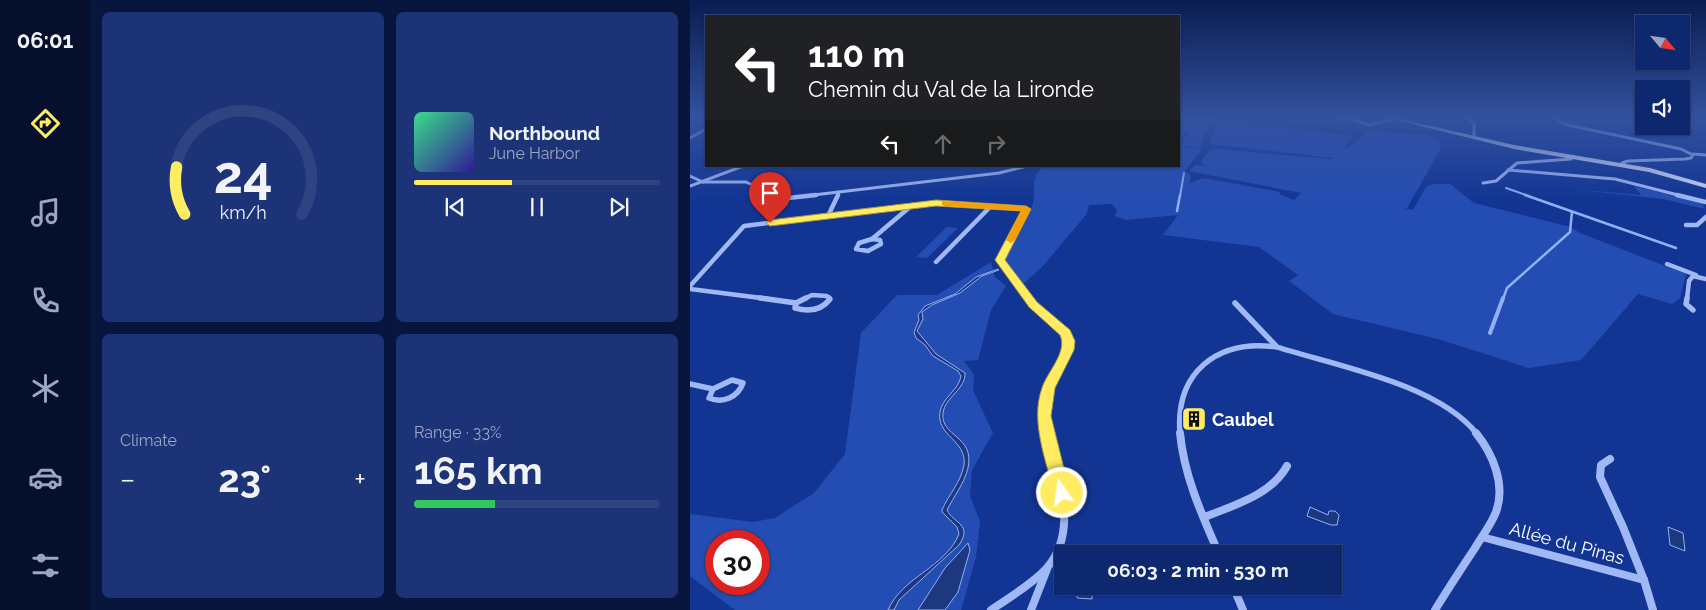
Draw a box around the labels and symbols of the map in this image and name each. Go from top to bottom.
north arrow [1635,15,1690,70]
pin [749,172,791,223]
building icon: Caubel [1181,406,1207,432]
place label: Caubel [1212,409,1274,430]
position arrow [1035,466,1087,518]
street label: Allée du Pinas [1507,518,1627,569]
speed limit sign: 30 [705,530,770,595]

